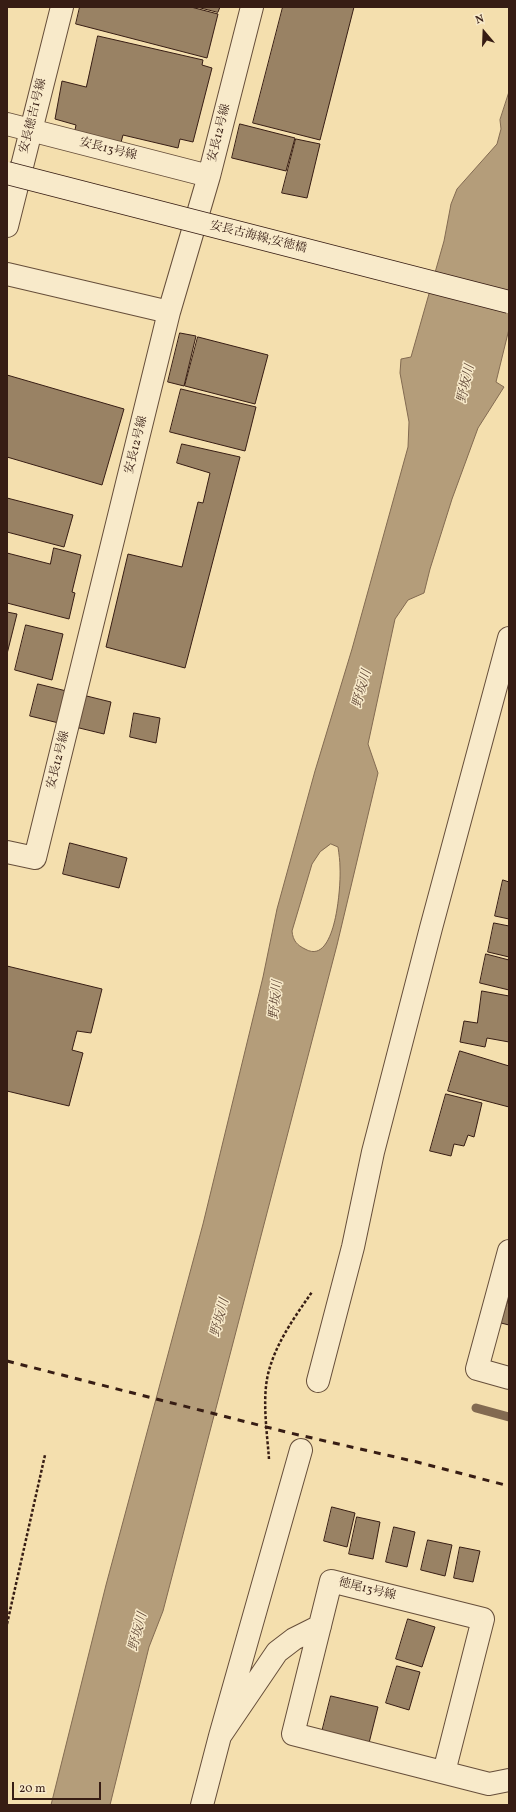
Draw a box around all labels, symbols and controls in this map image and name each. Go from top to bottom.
north arrow [464,12,504,52]
text: N [474,12,486,29]
street label: 安長徳吉1号線 [18,77,50,155]
street label: 安長12号線 [206,103,234,163]
street label: 安長13号線 [78,136,138,164]
street label: 安長古海線;安徳橋 [208,219,308,257]
water label: 野坂川 [455,363,479,405]
street label: 安長12号線 [123,415,151,475]
water label: 野坂川 [350,668,376,710]
street label: 安長12号線 [45,730,73,790]
water label: 野坂川 [267,980,287,1020]
water label: 野坂川 [208,1297,234,1339]
street label: 徳尾13号線 [337,1576,397,1604]
water label: 野坂川 [126,1611,152,1653]
scale bar [14,1774,103,1800]
text: 20 m [19,1781,46,1797]

